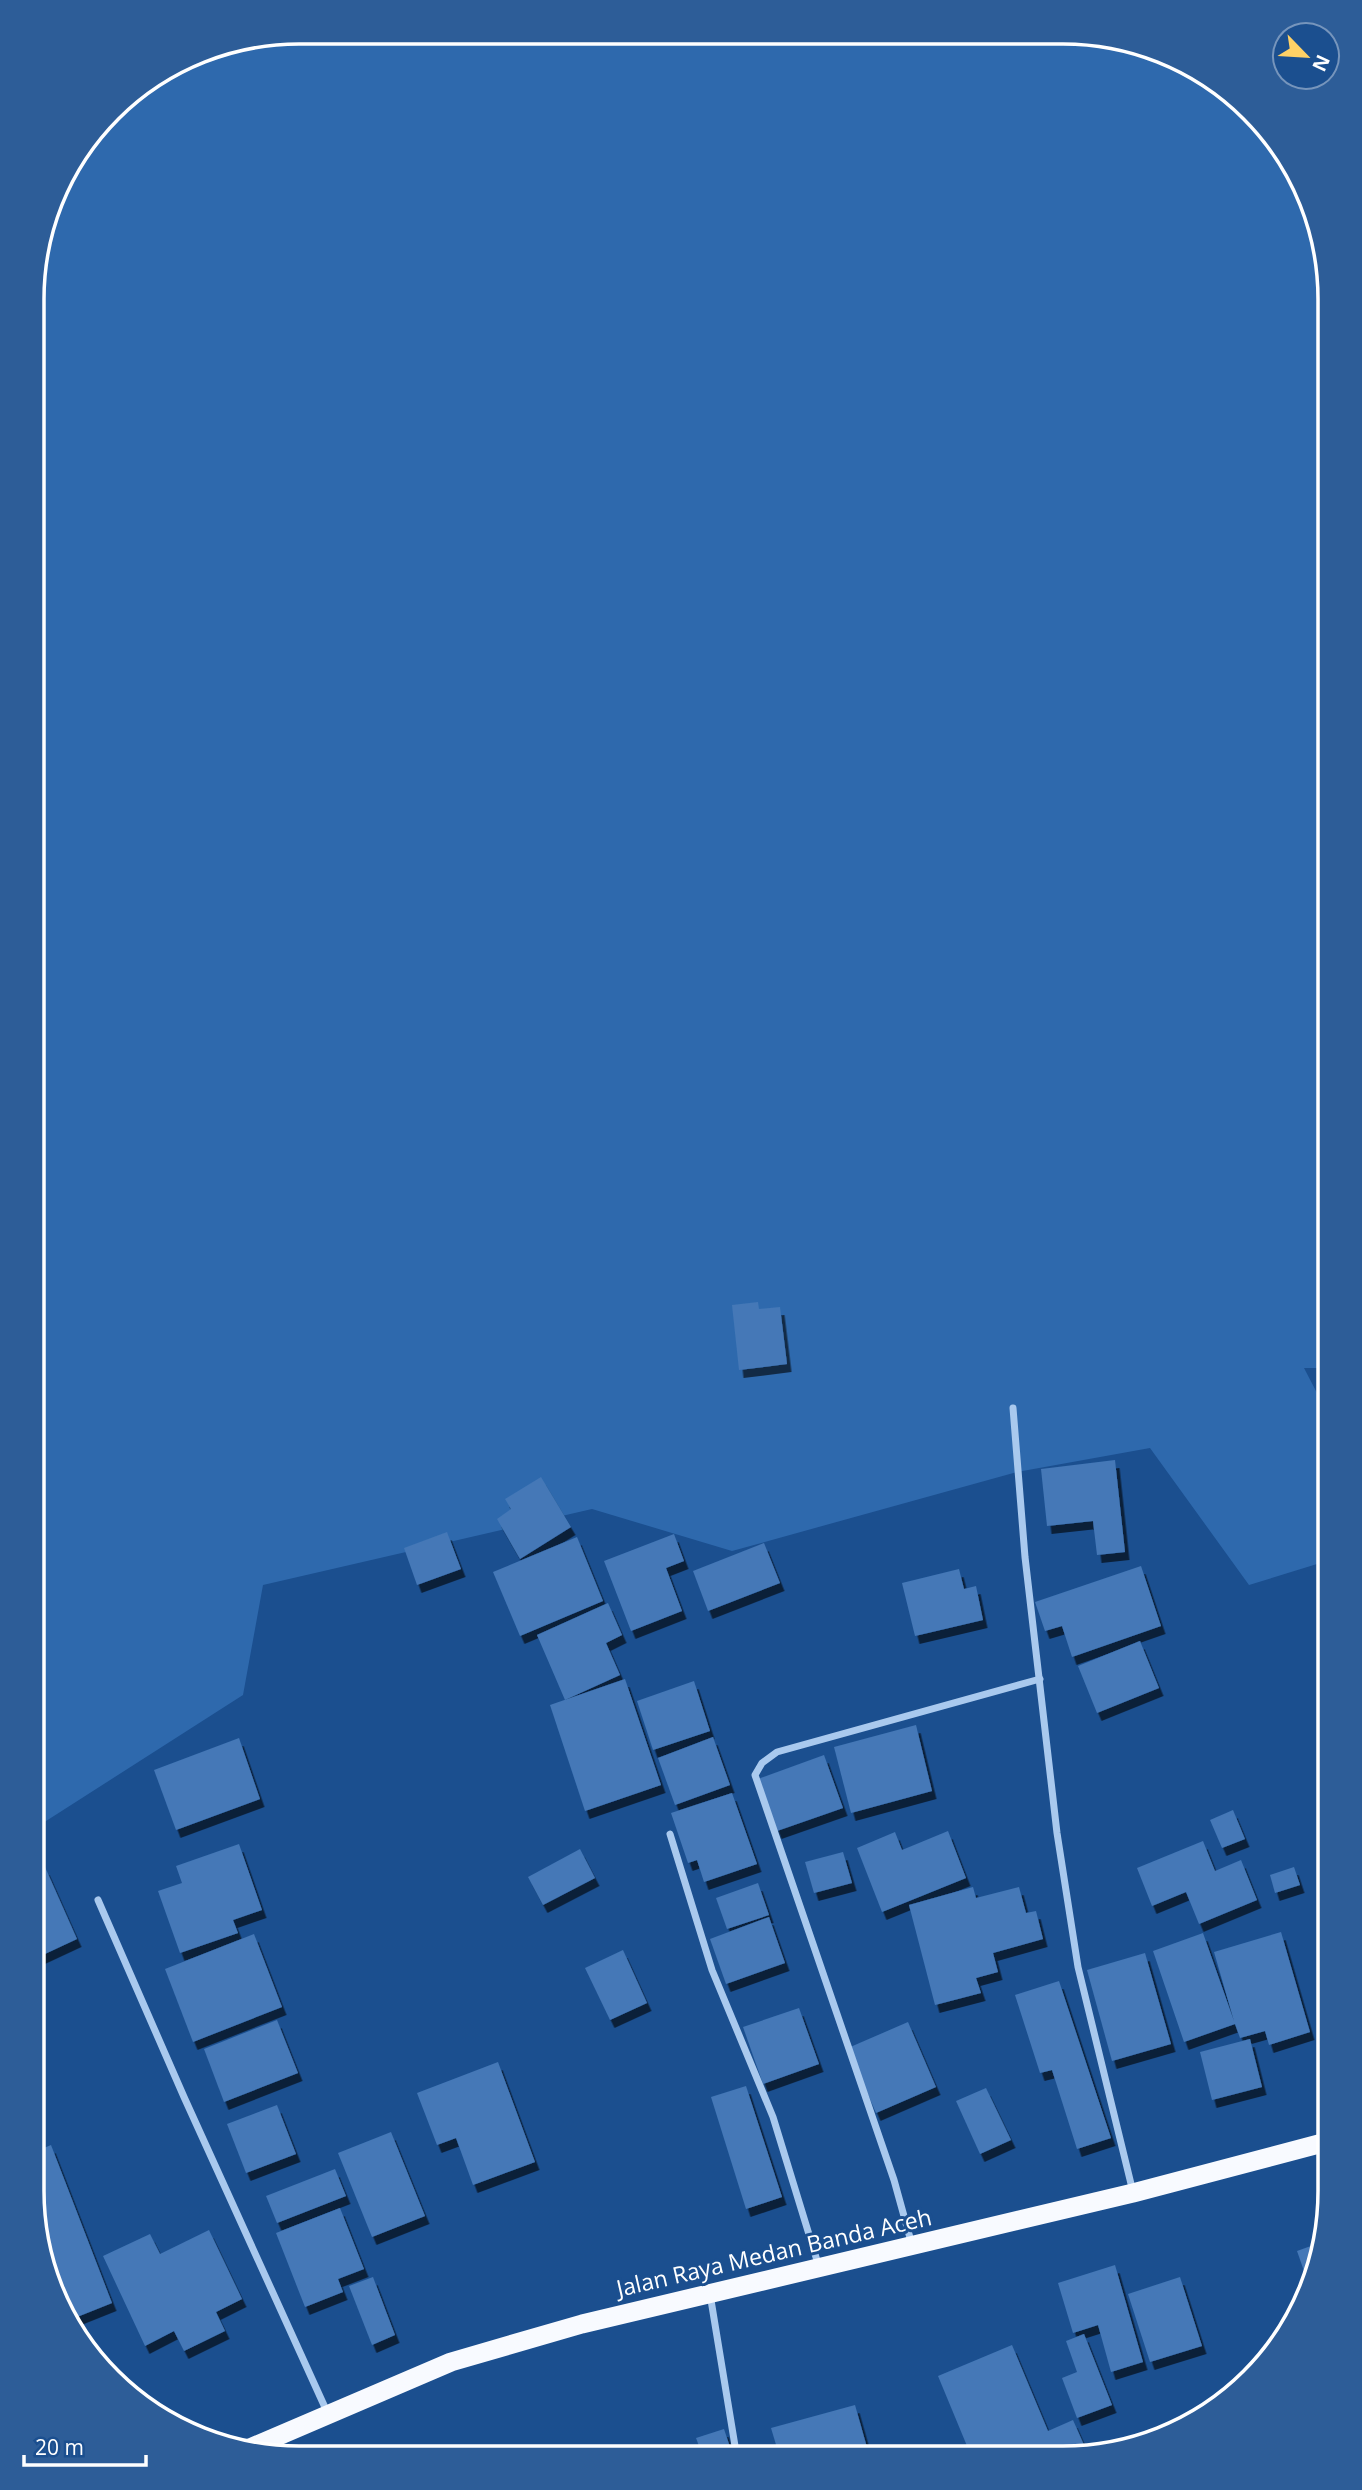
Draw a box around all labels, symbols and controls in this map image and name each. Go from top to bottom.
north arrow [1271,21,1341,91]
text: N [1306,51,1336,76]
street label: Jalan Raya Medan Banda Aceh [611,2200,935,2304]
scale bar [24,2424,147,2468]
text: 20 m [35,2433,84,2461]

